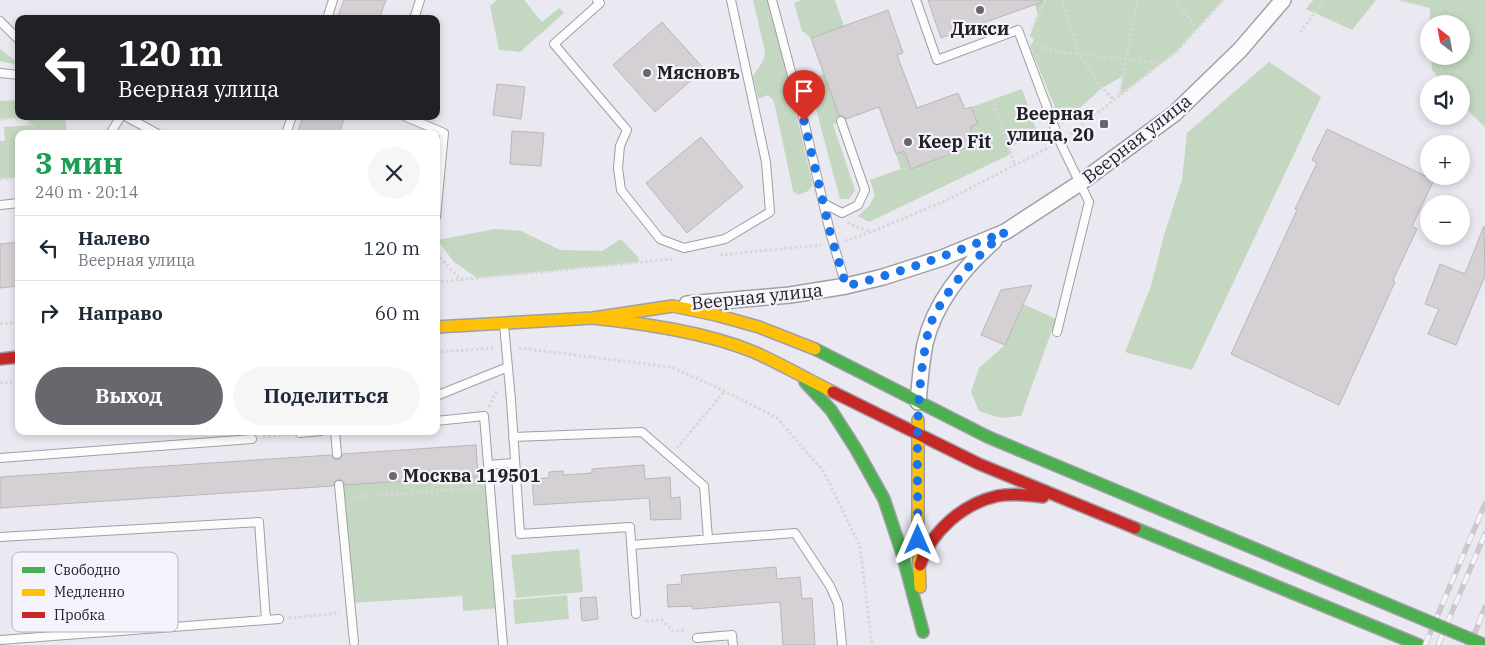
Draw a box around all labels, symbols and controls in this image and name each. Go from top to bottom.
marker: Дикси [974,4,986,16]
north arrow [1420,15,1470,65]
map controls [1420,15,1470,245]
place label: Дикси [951,17,1009,40]
text: 120 m [118,30,223,76]
icon: left [35,35,100,100]
place label: Мясновъ [657,61,740,84]
marker: Мясновъ [641,67,653,79]
pin [783,70,825,121]
text: Веерная улица [118,74,279,103]
button: sound [1420,75,1470,125]
icon: arrive [790,77,818,105]
street label: Веерная улица [1078,89,1196,188]
place label: Веерная улица, 20 [1006,102,1094,146]
marker: Веерная улица, 20 [1098,118,1110,130]
place label: Keep Fit [918,130,991,153]
button: + [1420,135,1470,185]
marker: Keep Fit [902,136,914,148]
text: 3 мин [35,143,123,182]
button: close [368,147,420,199]
text: 240 m · 20:14 [35,182,138,202]
button: − [1420,195,1470,245]
text: Налево [78,226,150,250]
icon: left [35,234,63,262]
text: 120 m [363,236,420,260]
text: Веерная улица [78,250,195,270]
street label: Веерная улица [690,278,824,315]
icon: right [35,299,63,327]
text: Направо [78,301,163,325]
text: 60 m [375,301,420,325]
button: Выход [35,367,223,425]
button: Поделиться [233,367,420,425]
place label: Москва 119501 [403,464,541,487]
marker: Москва 119501 [387,470,399,482]
position arrow [891,513,943,565]
legend [12,552,178,632]
text: Свободно [54,561,120,579]
text: Медленно [54,583,125,601]
text: Пробка [54,606,105,624]

